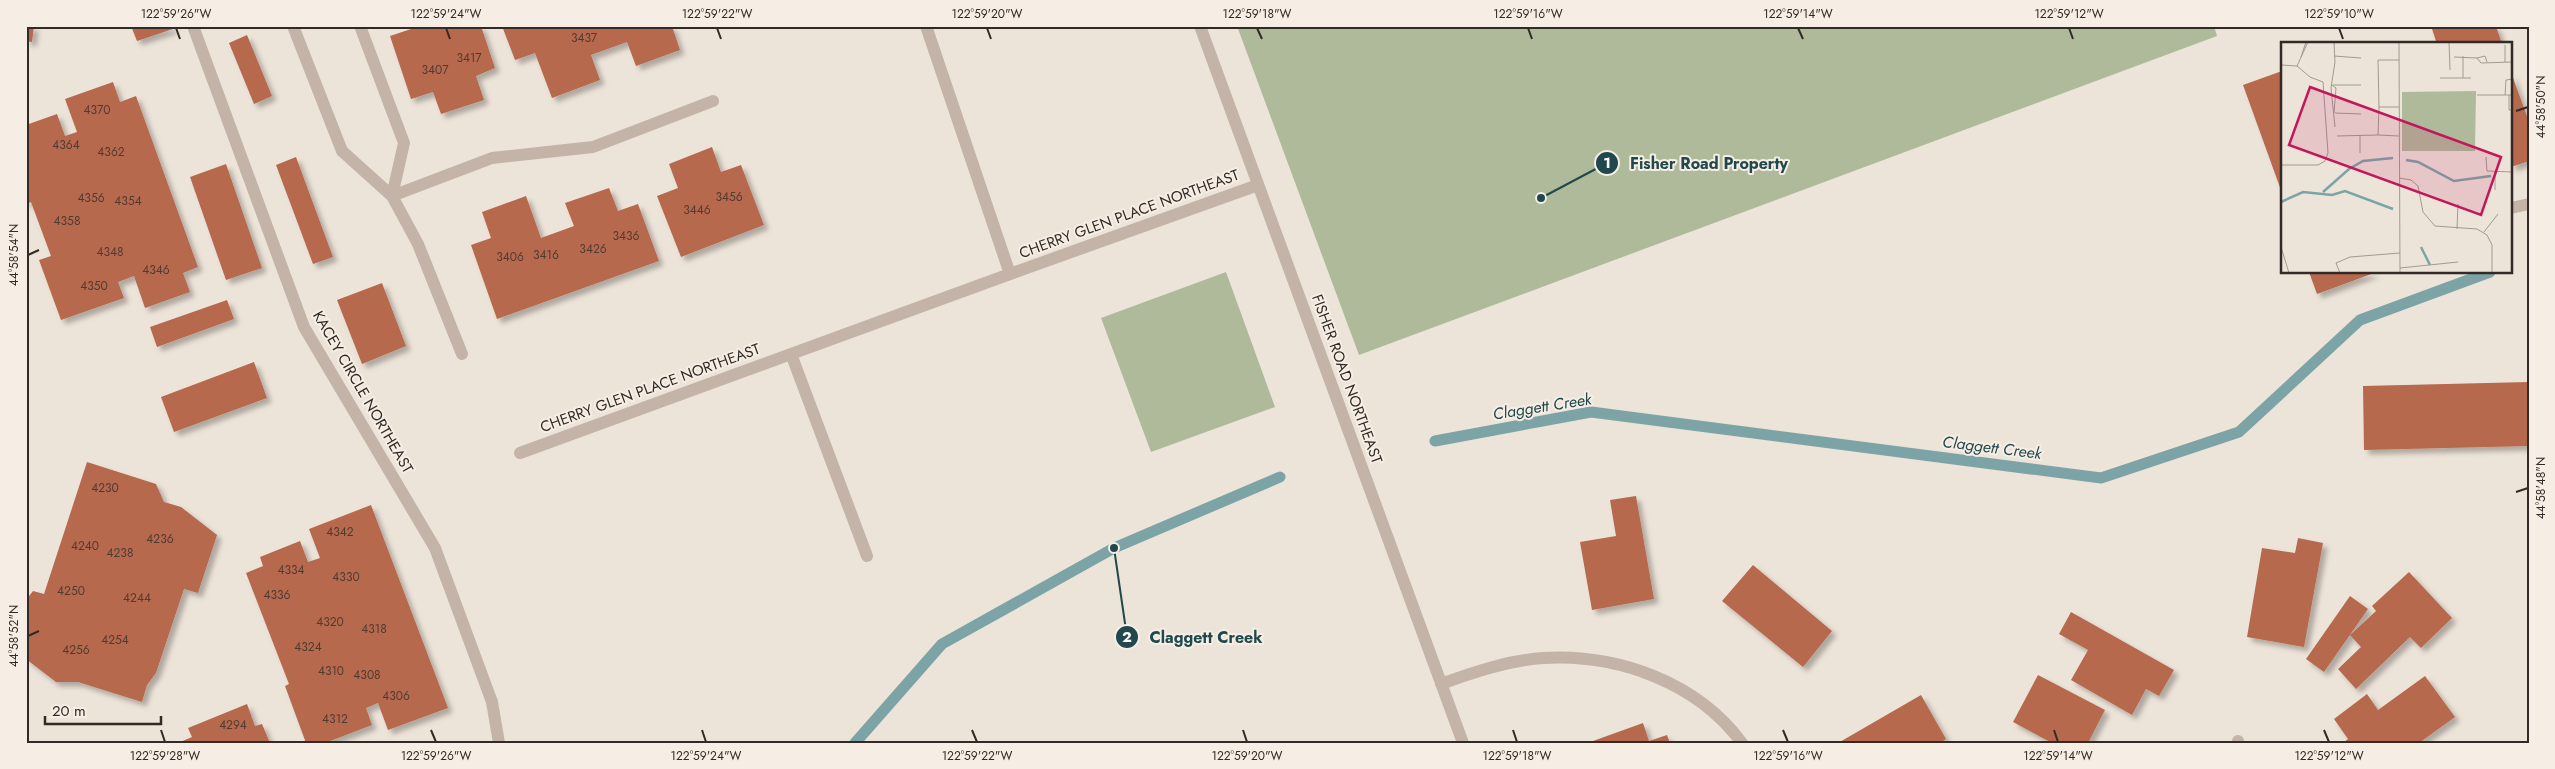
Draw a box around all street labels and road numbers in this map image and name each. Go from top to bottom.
street label: CHERRY GLEN PLACE NORTHEAST [1016,164,1242,264]
street label: FISHER ROAD NORTHEAST [1306,291,1388,467]
street label: KACEY CIRCLE NORTHEAST [307,307,419,477]
street label: CHERRY GLEN PLACE NORTHEAST [537,338,763,438]

